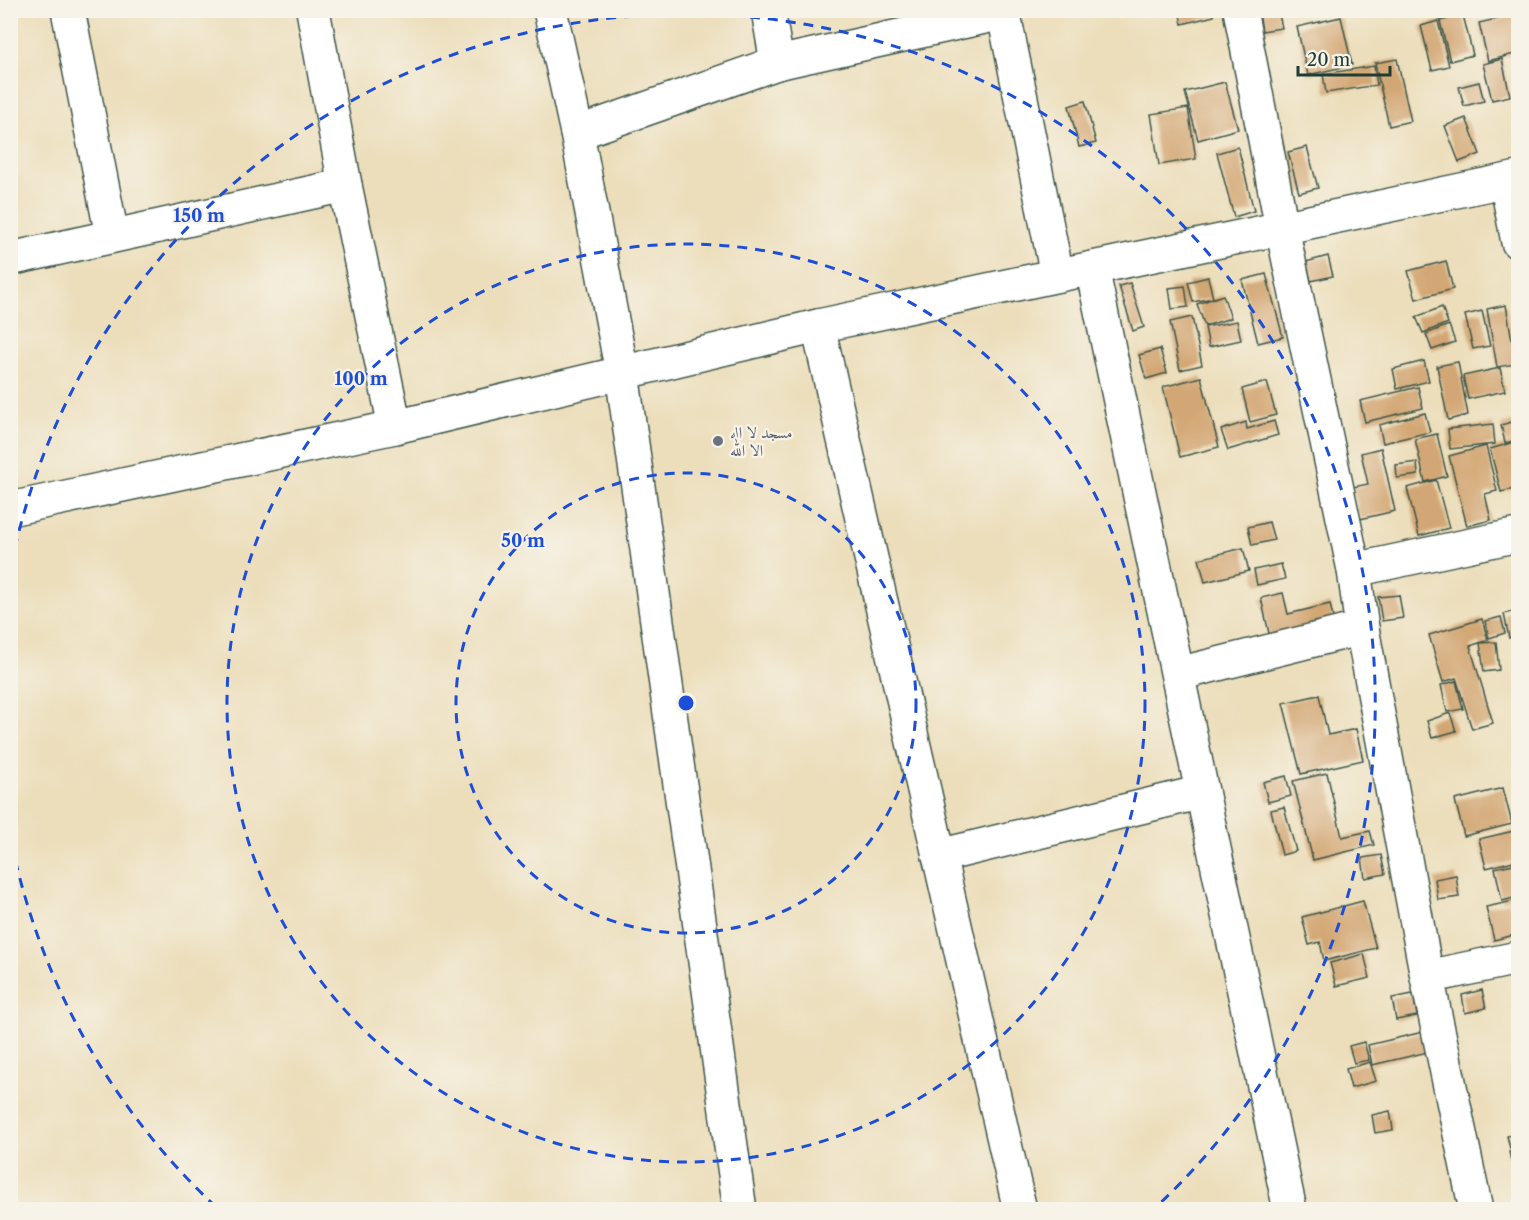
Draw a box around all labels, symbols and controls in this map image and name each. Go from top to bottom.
scale bar [1298,39,1390,77]
text: 20 m [1307,49,1351,71]
text: 150 m [173,205,225,227]
text: 100 m [334,368,388,390]
place label: مسجد لا اله الا الله [730,422,792,460]
marker: مسجد لا اله الا الله [711,434,725,448]
text: 50 m [501,530,545,552]
centre of rings [676,693,696,713]

